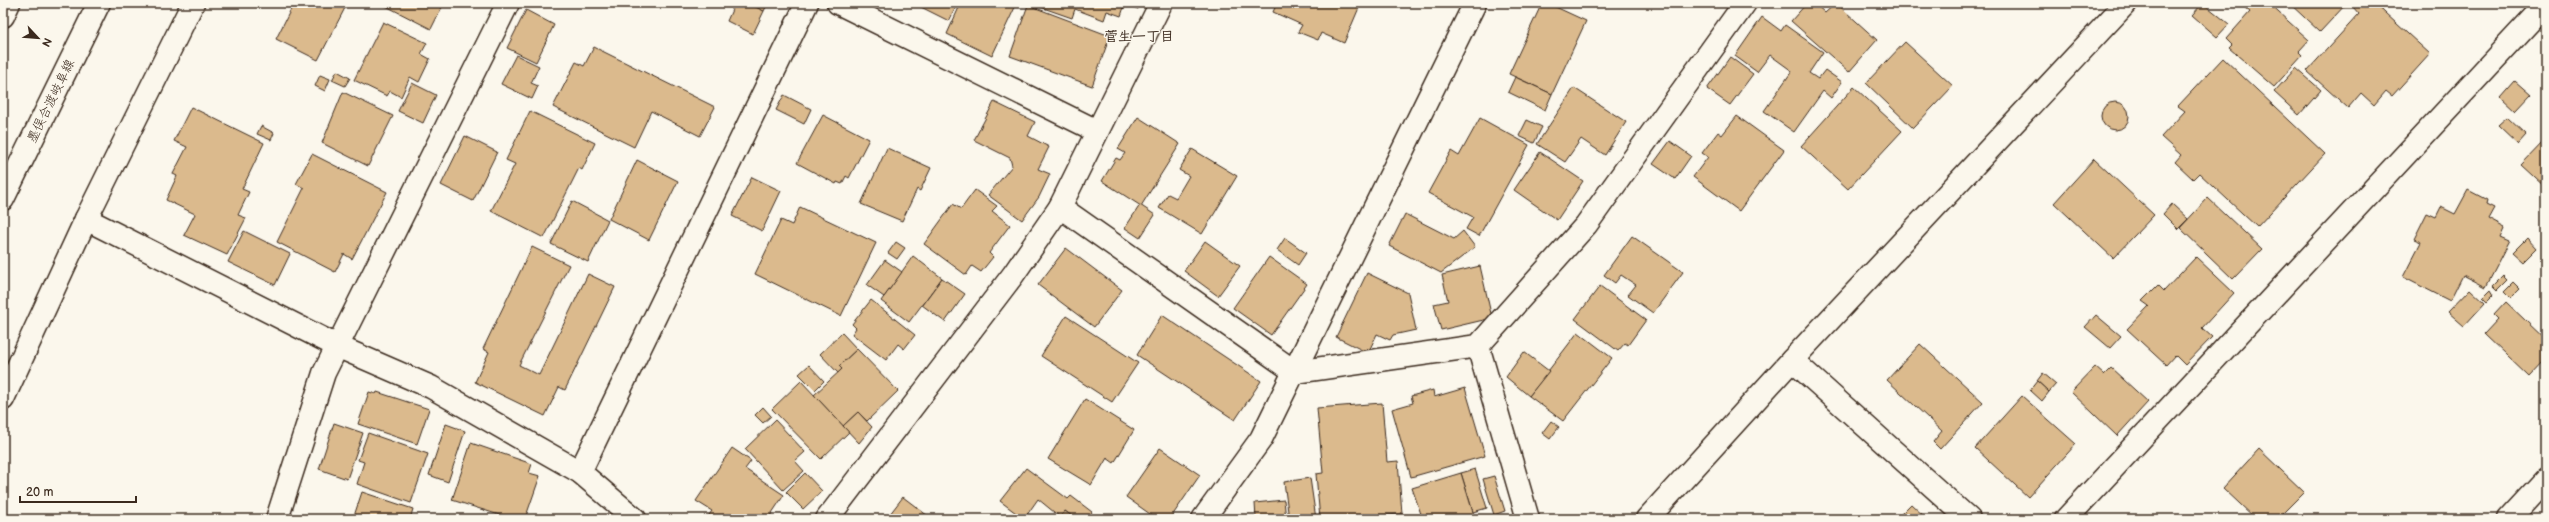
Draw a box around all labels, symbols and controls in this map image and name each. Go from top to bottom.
north arrow [18,18,58,58]
district label: 菅生一丁目 [1104,28,1174,45]
text: N [39,36,54,49]
street label: 墨俣合渡岐阜線 [24,56,79,145]
scale bar [20,478,136,504]
text: 20 m [26,485,53,500]

